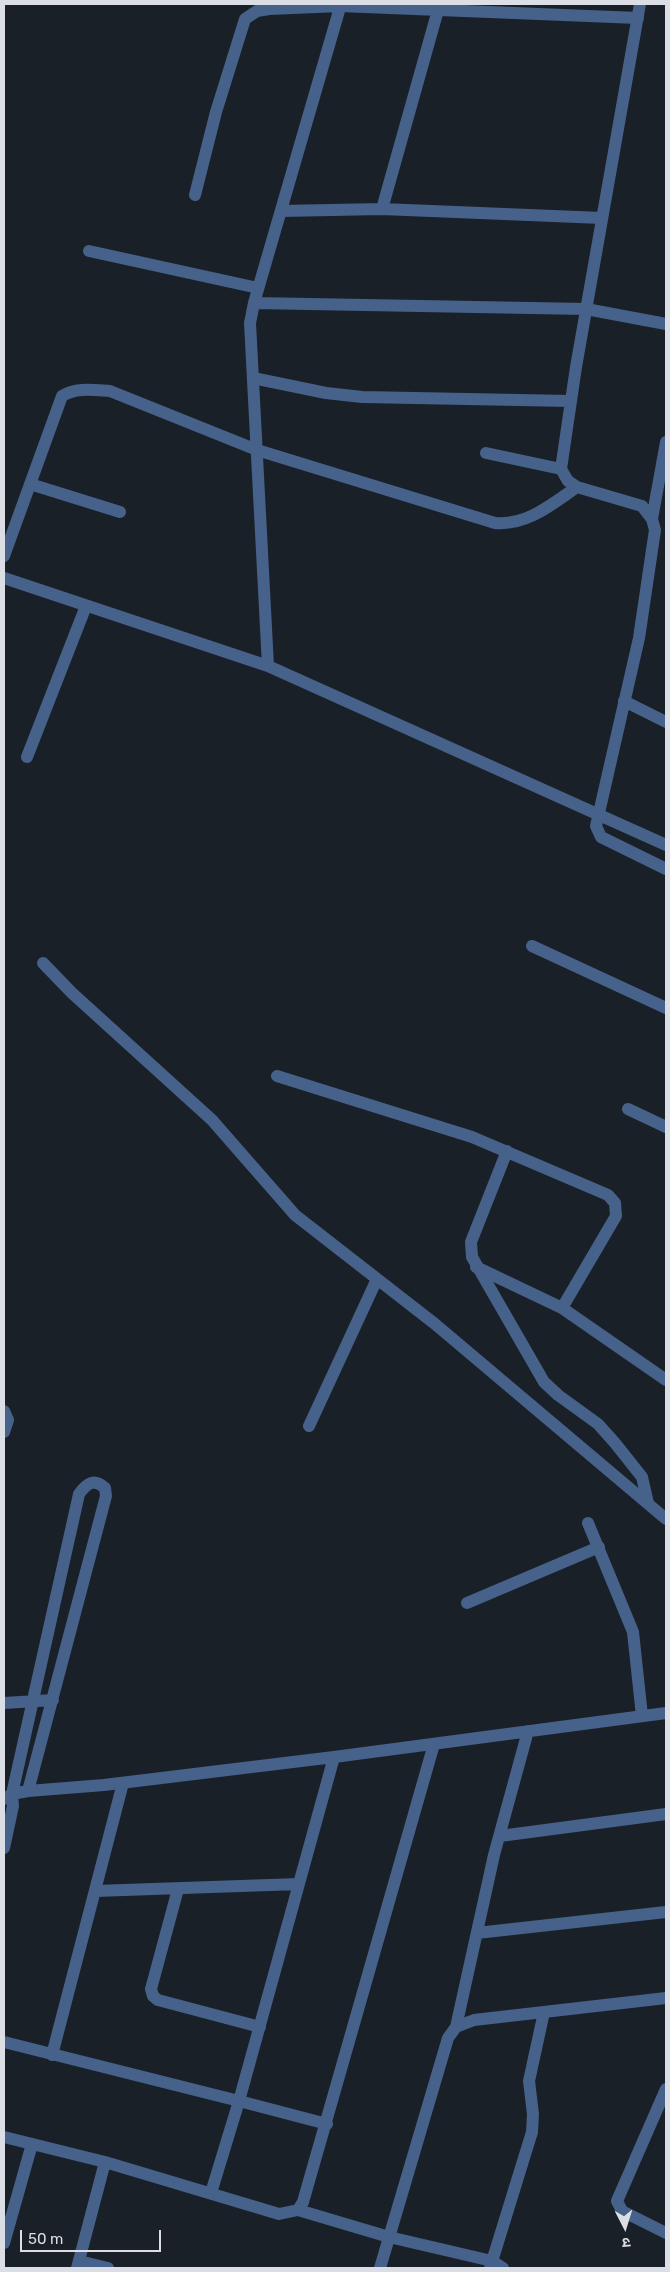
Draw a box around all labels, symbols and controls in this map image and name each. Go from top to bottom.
north arrow [600,2202,650,2252]
scale bar [22,2220,164,2252]
text: 50 m [28,2230,63,2248]
text: उ [622,2234,631,2251]

